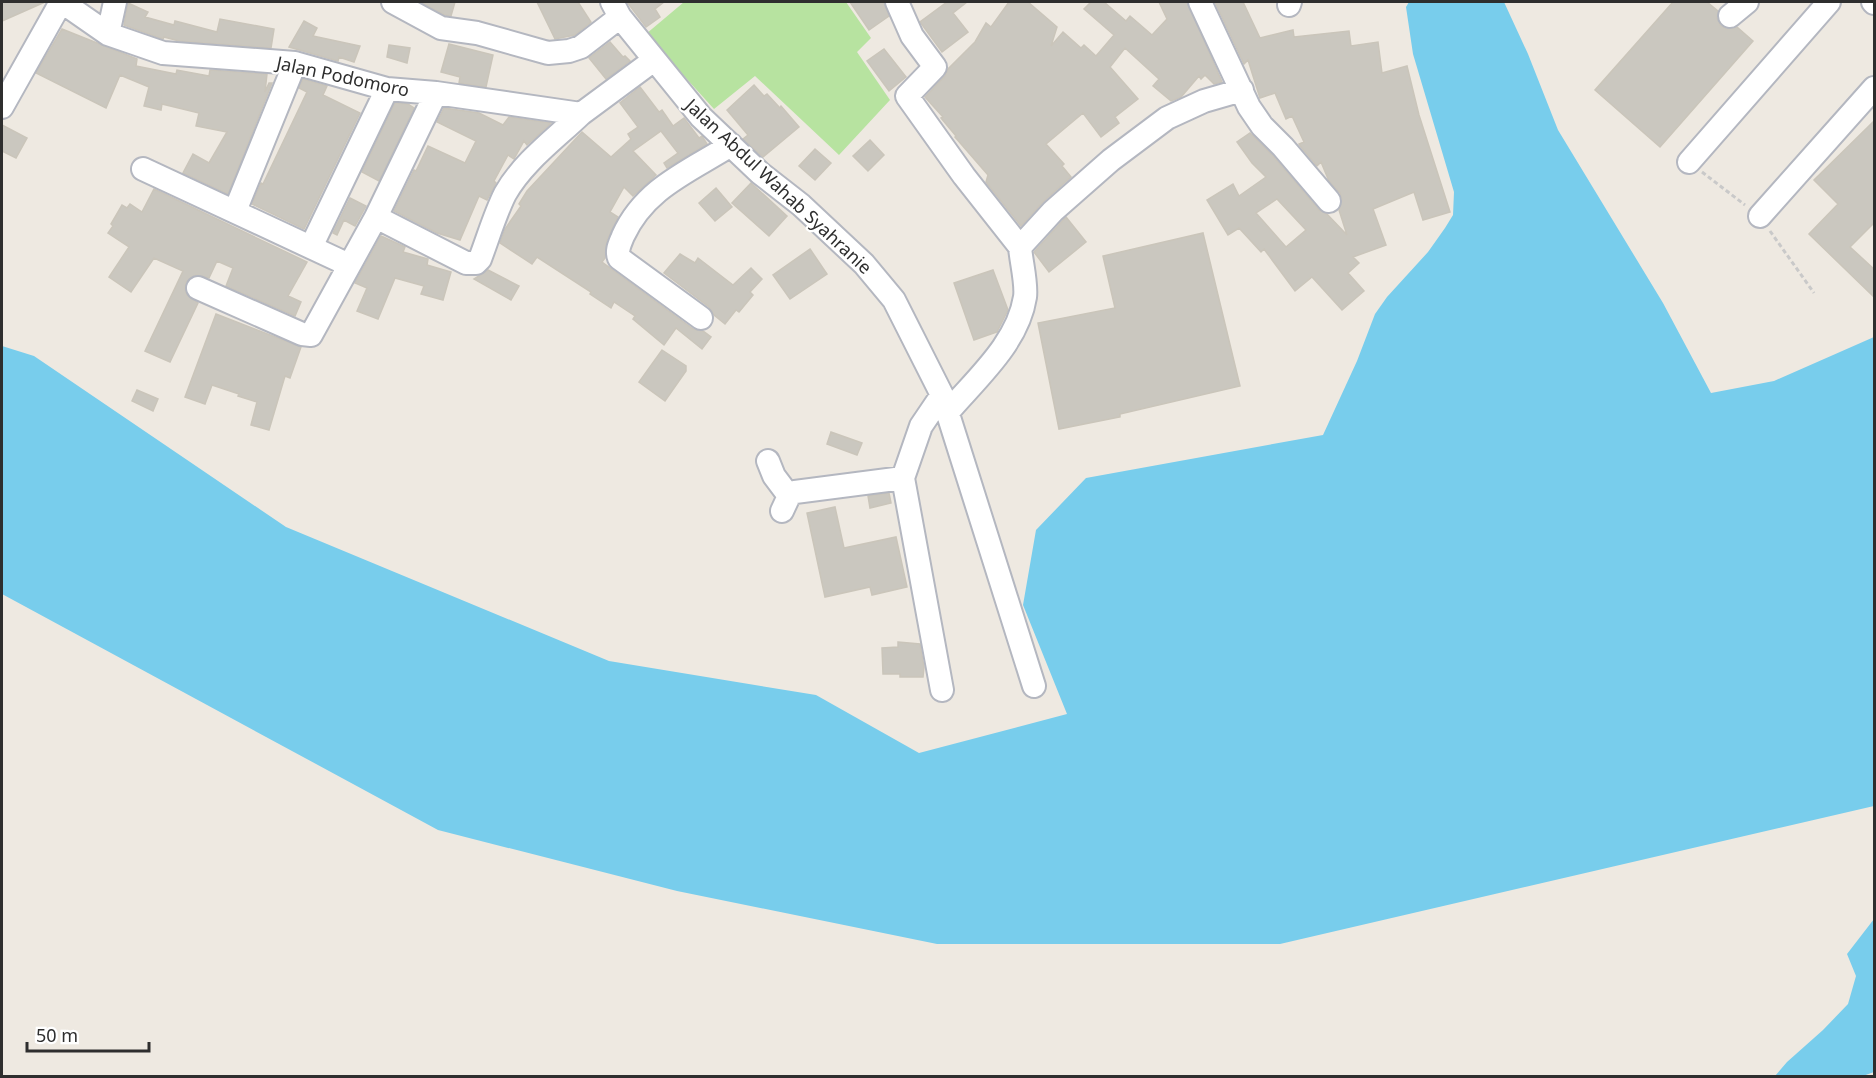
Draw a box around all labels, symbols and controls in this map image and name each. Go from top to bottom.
street label: Jalan Podomoro [273,50,412,102]
street label: Jalan Abdul Wahab Syahranie [679,92,877,279]
scale bar [27,1015,148,1053]
text: 50 m [36,1023,78,1047]

